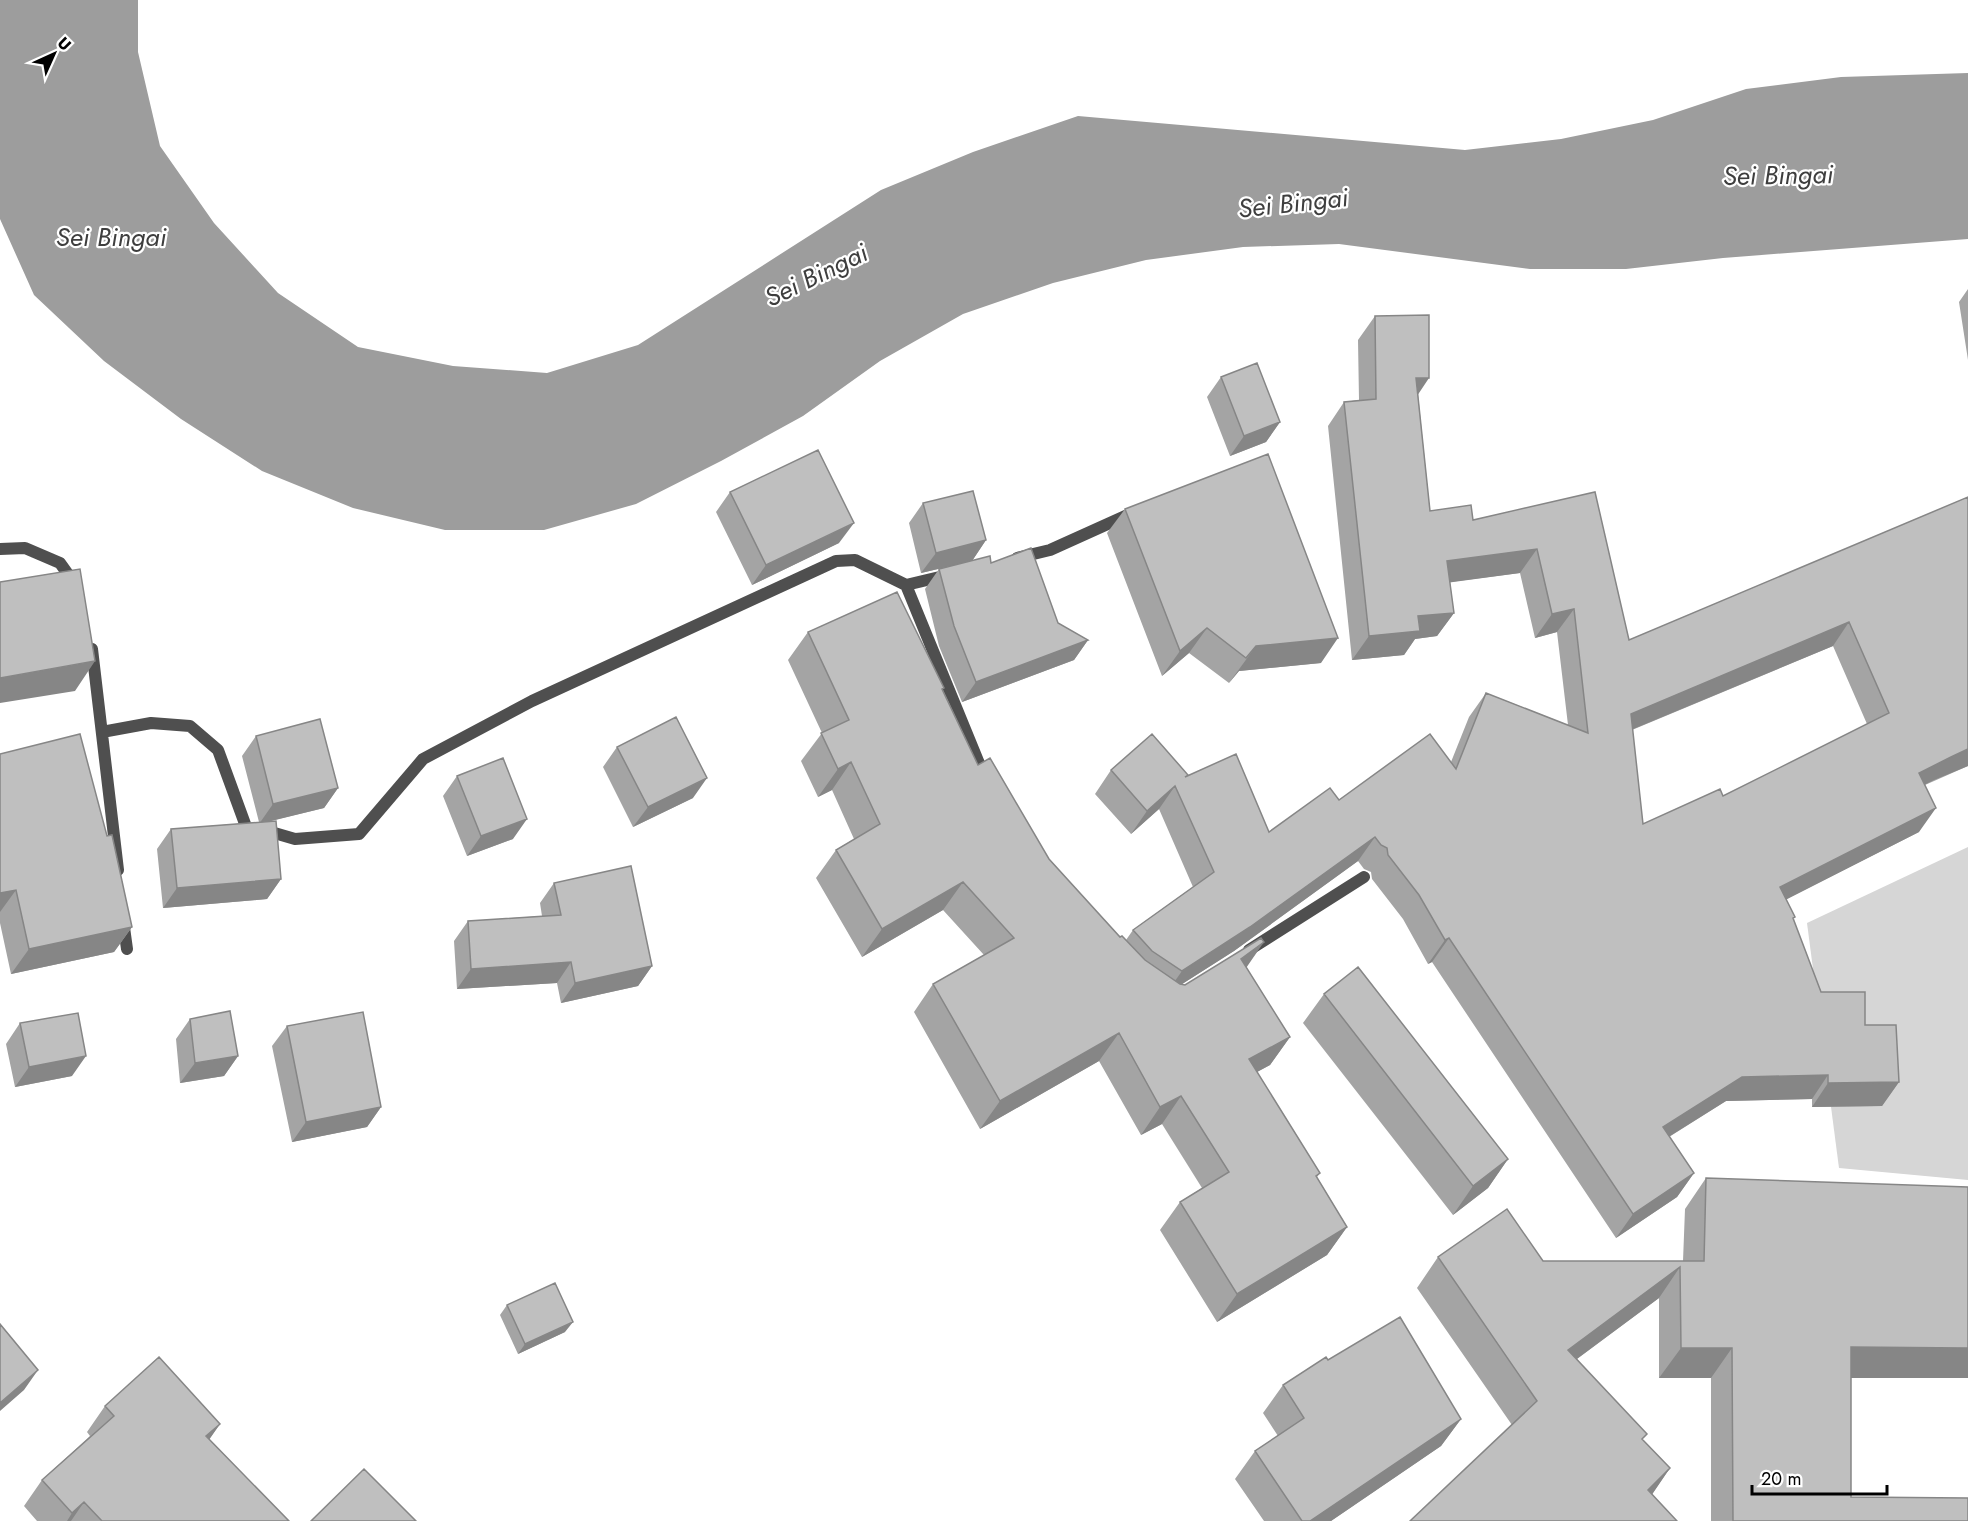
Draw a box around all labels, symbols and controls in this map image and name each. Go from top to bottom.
north arrow [24,24,84,84]
text: U [52,32,76,56]
water label: Sei Bingai [1722,155,1834,195]
water label: Sei Bingai [1236,178,1350,228]
water label: Sei Bingai [56,218,167,256]
water label: Sei Bingai [758,234,874,316]
scale bar [1752,1458,1887,1496]
text: 20 m [1761,1466,1801,1492]

